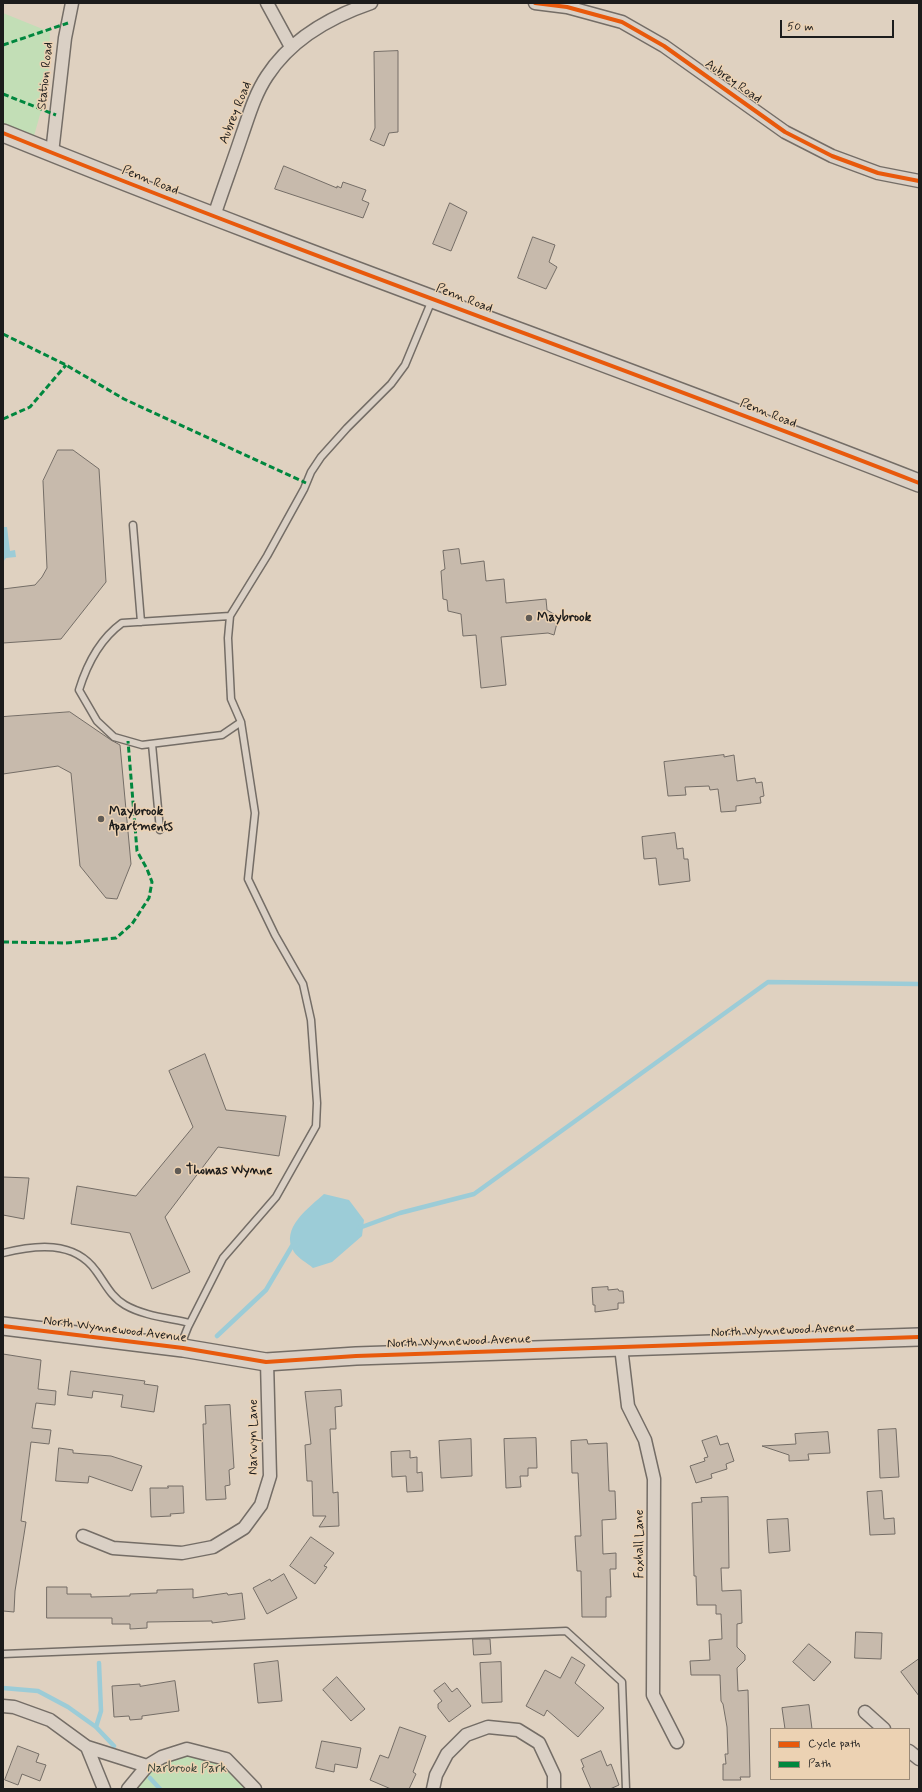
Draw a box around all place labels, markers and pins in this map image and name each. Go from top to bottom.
place label: Maybrook [537,610,591,626]
marker: Maybrook [524,613,534,623]
place label: Maybrook Apartments [109,804,173,835]
marker: Maybrook Apartments [96,814,106,824]
place label: Thomas Wynne [186,1163,272,1179]
marker: Thomas Wynne [173,1166,183,1176]

